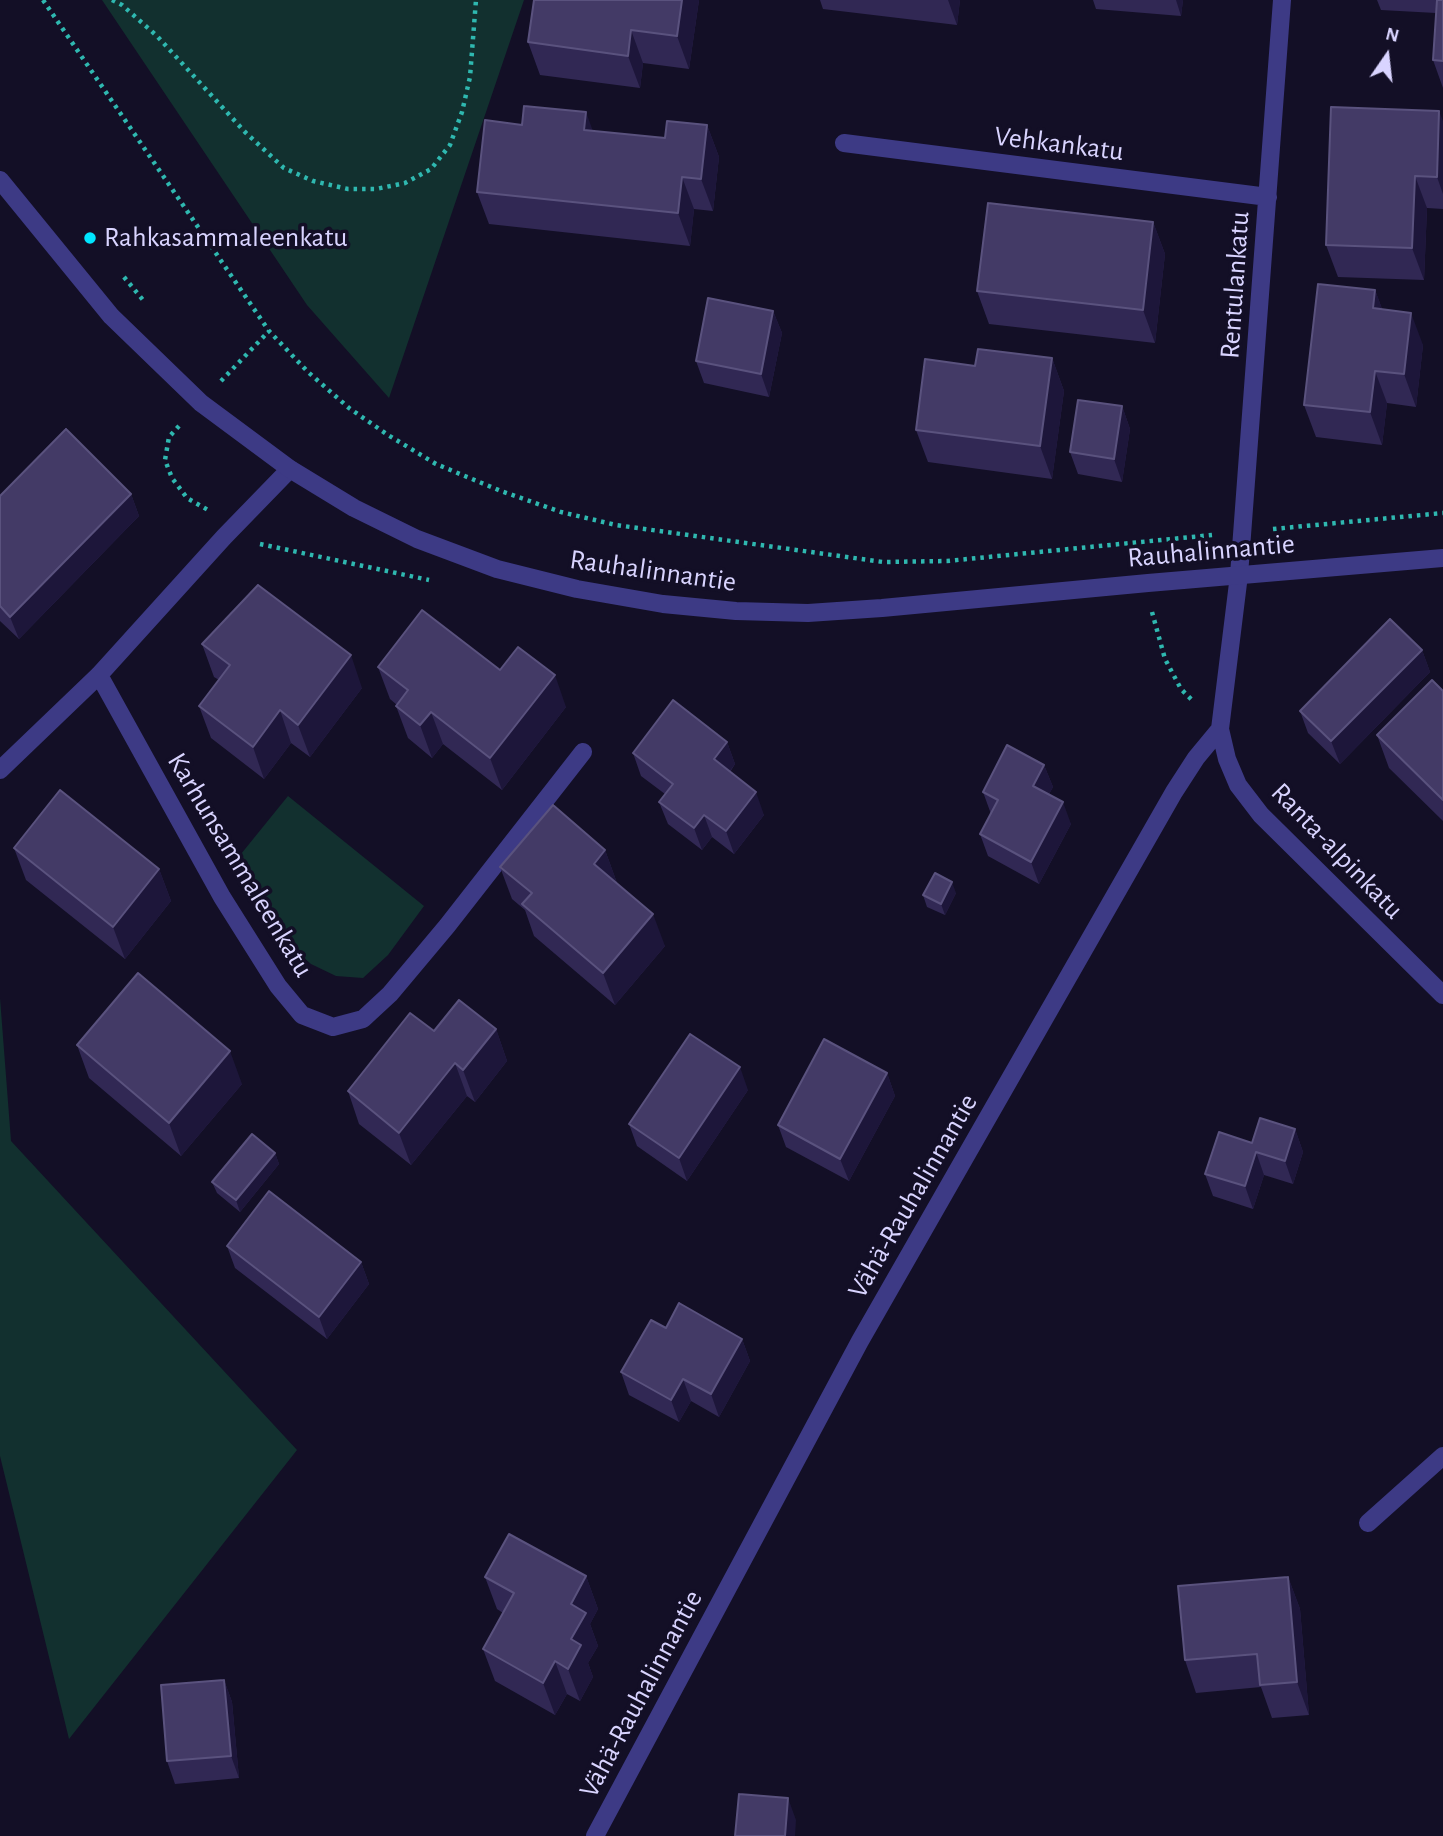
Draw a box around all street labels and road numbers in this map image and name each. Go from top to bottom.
street label: Vehkankatu [993,119,1125,169]
street label: Rentulankatu [1213,210,1257,360]
street label: Rauhalinnantie [1126,527,1296,575]
street label: Rauhalinnantie [568,543,738,599]
street label: Karhunsammaleenkatu [160,747,320,983]
street label: Ranta-alpinkatu [1264,776,1410,926]
street label: Vähä-Rauhalinnantie [841,1088,985,1304]
street label: Vähä-Rauhalinnantie [572,1584,710,1804]

